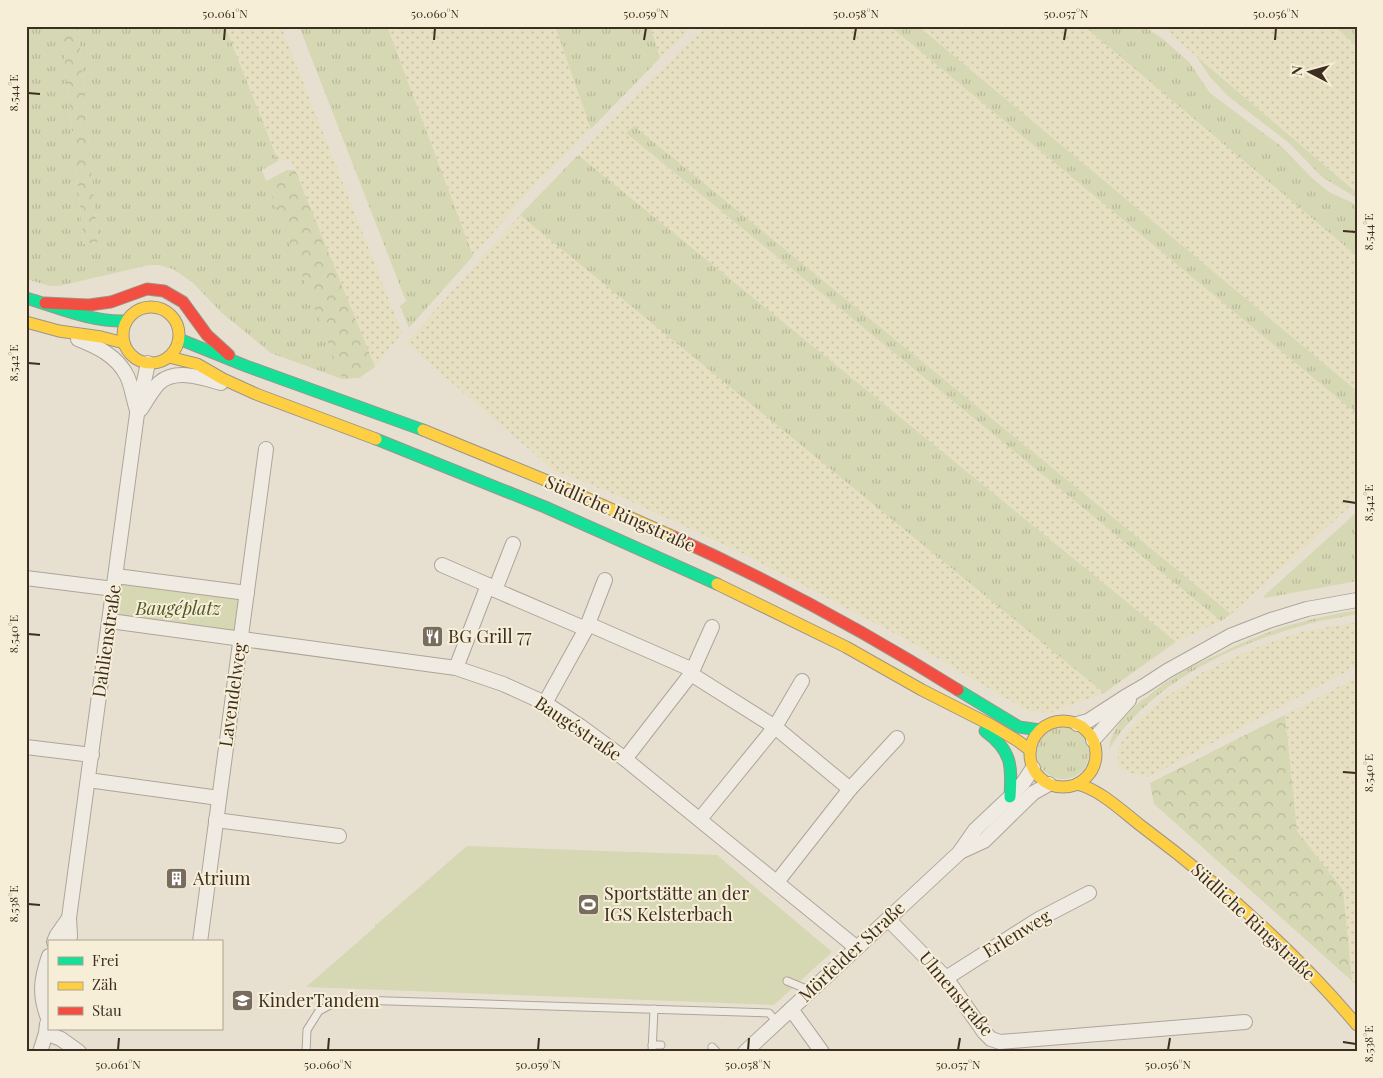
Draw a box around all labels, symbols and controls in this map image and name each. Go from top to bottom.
text: 50.061°N [202,5,248,21]
text: 50.060°N [411,5,459,21]
text: 50.059°N [623,5,669,21]
text: 50.058°N [833,5,880,21]
text: 50.057°N [1044,5,1089,21]
text: 50.056°N [1253,5,1299,21]
north arrow [1286,48,1336,98]
text: N [1287,65,1307,77]
text: 8.544°E [5,74,21,112]
text: 8.544°E [1360,213,1376,251]
text: 8.542°E [5,345,21,381]
street label: Südliche Ringstraße [542,469,699,557]
text: 8.542°E [1360,485,1376,521]
street label: Dahlienstraße [86,583,126,699]
park label: Baugéplatz [134,596,222,620]
text: 8.540°E [5,615,21,653]
place label: BG Grill 77 [448,624,532,648]
restaurant icon: BG Grill 77 [420,625,444,649]
street label: Lavendelweg [213,641,251,749]
street label: Baugéstraße [530,690,627,766]
text: 8.540°E [1360,754,1376,792]
street label: Südliche Ringstraße [1186,857,1321,985]
place label: Atrium [192,866,250,890]
building icon: Atrium [165,867,189,891]
place label: Sportstätte an der IGS Kelsterbach [604,881,749,926]
text: 8.538°E [5,885,21,923]
sports icon: Sportstätte an der IGS Kelsterbach [576,892,600,916]
street label: Mörfelder Straße [793,896,910,1007]
street label: Erlenweg [978,903,1055,963]
legend [48,940,222,1030]
street label: Ulmenstraße [914,946,999,1041]
text: Frei [92,950,120,970]
text: Zäh [92,974,117,994]
place label: KinderTandem [258,988,380,1012]
school or university icon: KinderTandem [230,989,254,1013]
text: Stau [92,1000,122,1020]
text: 8.538°E [1360,1025,1376,1063]
text: 50.061°N [95,1056,141,1072]
text: 50.060°N [304,1056,352,1072]
text: 50.059°N [515,1056,561,1072]
text: 50.058°N [725,1056,772,1072]
text: 50.057°N [936,1056,981,1072]
text: 50.056°N [1145,1056,1191,1072]

